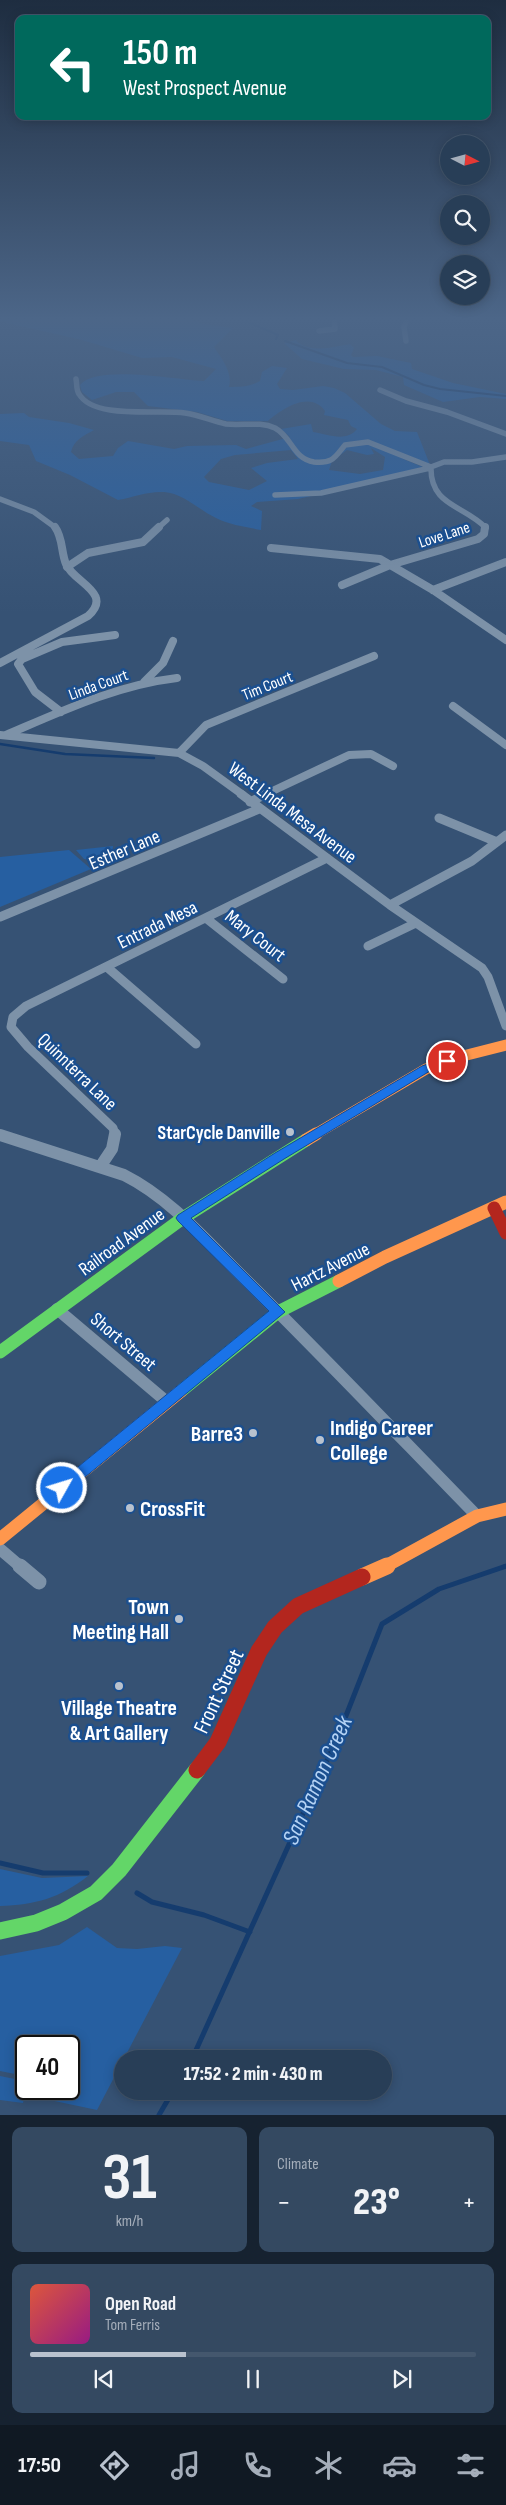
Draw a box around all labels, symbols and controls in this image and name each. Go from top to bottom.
text: 150 m [123,32,197,75]
icon: left [40,35,105,100]
text: West Prospect Avenue [123,75,287,102]
north arrow [440,135,490,185]
map controls [440,135,490,305]
button: search [440,195,490,245]
button: layers [440,255,490,305]
street label: Love Lane [416,518,472,553]
street label: Linda Court [66,666,131,705]
street label: Tim Court [239,668,296,705]
street label: West Linda Mesa Avenue [223,757,361,869]
street label: Esther Lane [86,825,164,876]
street label: Entrada Mesa [114,896,201,954]
street label: Mary Court [220,905,290,967]
street label: Quinnterra Lane [32,1029,121,1116]
pin [426,1040,468,1082]
icon: arrive [433,1047,461,1075]
place label: StarCycle Danville [158,1122,280,1145]
marker: StarCycle Danville [284,1126,296,1138]
street label: Railroad Avenue [74,1203,169,1281]
street label: Hartz Avenue [288,1238,374,1297]
street label: Short Street [85,1308,161,1376]
place label: Indigo Career College [330,1415,433,1467]
place label: Barre3 [191,1421,243,1448]
marker: Barre3 [247,1427,259,1439]
marker: Indigo Career College [314,1434,326,1446]
position arrow [35,1461,87,1513]
place label: CrossFit [140,1496,205,1523]
marker: CrossFit [124,1502,136,1514]
place label: Town Meeting Hall [72,1594,169,1646]
marker: Town Meeting Hall [173,1613,185,1625]
street label: Front Street [188,1645,251,1738]
marker: Village Theatre & Art Gallery [113,1680,125,1692]
place label: Village Theatre & Art Gallery [61,1695,177,1747]
water label: San Ramon Creek [276,1710,359,1849]
speed limit sign: 40 [15,2035,80,2100]
text: 17:52 · 2 min · 430 m [183,2063,323,2086]
text: 31 [102,2140,157,2218]
text: Climate [277,2155,319,2174]
text: 23° [353,2180,400,2225]
text: − [277,2186,291,2219]
text: + [462,2186,476,2219]
text: km/h [116,2212,143,2231]
text: Open Road [105,2293,176,2316]
text: Tom Ferris [105,2316,160,2335]
icon: previous [90,2365,118,2393]
icon: pause [239,2365,267,2393]
icon: next [388,2365,416,2393]
icon: directions [97,2448,132,2483]
icon: music [168,2448,203,2483]
icon: phone [240,2448,275,2483]
icon: climate [311,2448,346,2483]
icon: car [382,2448,417,2483]
icon: filters [453,2448,488,2483]
text: 17:50 [18,2452,61,2479]

